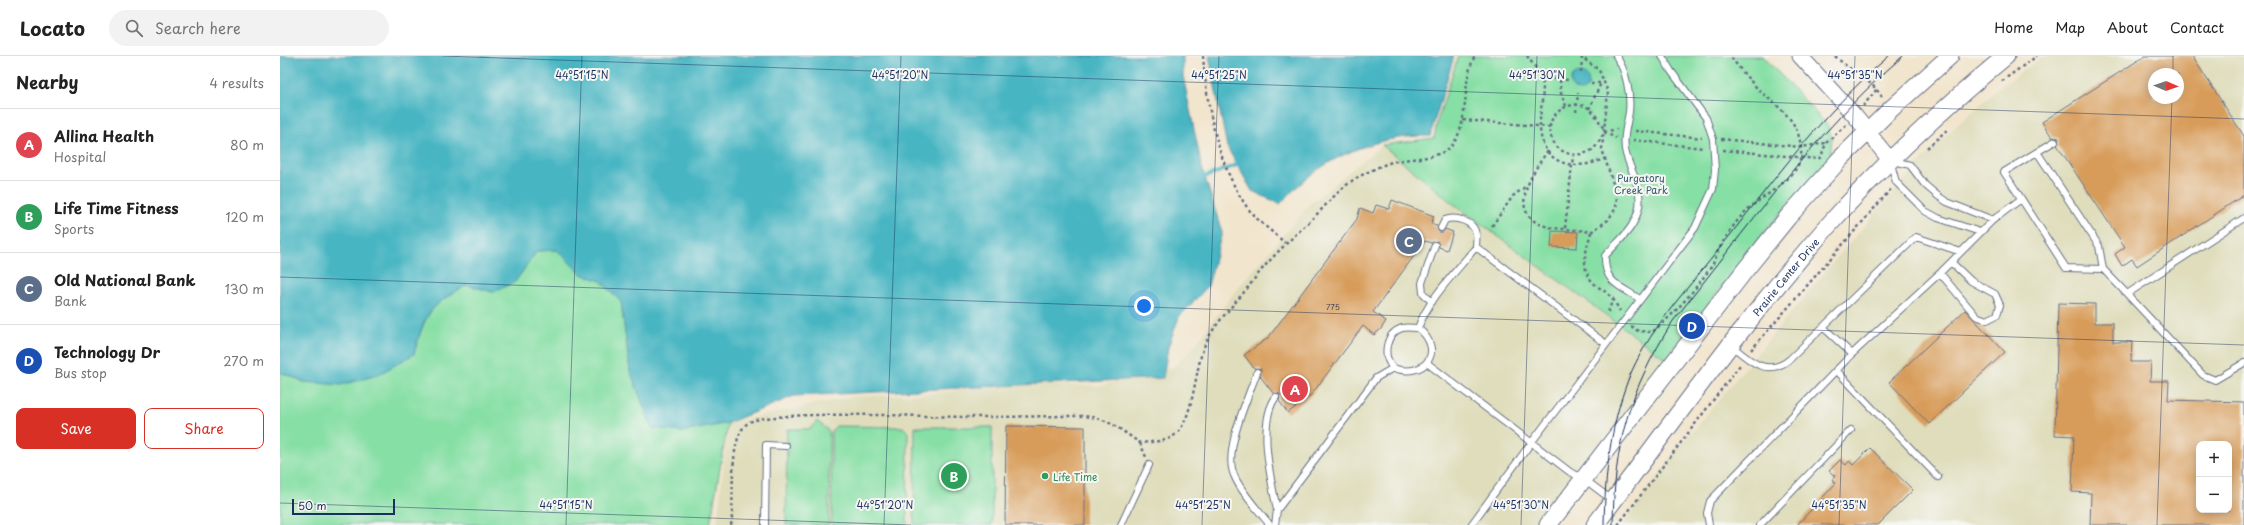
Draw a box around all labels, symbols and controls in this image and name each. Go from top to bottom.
search box [109,10,389,46]
text: Locato [20,14,85,42]
text: Search here [155,16,241,39]
icon: search [123,17,145,39]
text: Home [1994,17,2033,38]
text: Map [2055,17,2085,38]
text: About [2107,17,2148,38]
text: Contact [2170,17,2224,38]
text: 44°51'15"N [555,67,609,82]
text: 44°51'20"N [872,67,928,82]
text: 44°51'25"N [1191,67,1247,82]
text: 44°51'30"N [1509,67,1565,82]
text: 44°51'35"N [1827,67,1883,82]
north arrow [2148,68,2184,104]
text: Nearby [16,69,78,95]
text: 4 results [210,73,264,92]
text: Allina Health [54,124,154,147]
text: A [24,135,34,154]
text: 80 m [230,135,264,154]
text: Hospital [54,147,106,166]
park label: Purgatory Creek Park [1614,170,1668,197]
text: Life Time Fitness [54,196,179,219]
text: B [25,207,33,226]
text: 120 m [225,207,264,226]
text: Sports [54,219,94,238]
pin: C [1396,226,1422,256]
street label: Prairie Center Drive [1749,234,1822,319]
text: Old National Bank [54,268,196,291]
text: C [24,279,34,298]
text: 130 m [225,279,264,298]
text: Bank [54,291,87,310]
your location [1134,296,1154,316]
house number: 775 [1326,301,1340,313]
pin: D [1679,311,1705,341]
text: Technology Dr [54,340,160,363]
text: D [24,351,34,370]
text: 270 m [223,351,264,370]
text: Bus stop [54,363,107,382]
pin: A [1282,374,1308,404]
button: Save [16,408,136,449]
button: Share [144,408,264,449]
map controls [2196,441,2232,513]
button: + [2196,441,2232,477]
pin: B [941,461,967,491]
place label: Life Time [1053,469,1097,484]
marker: Life Time [1040,471,1050,481]
button: − [2196,477,2232,513]
scale bar [292,497,395,516]
text: 50 m [298,497,327,514]
text: 44°51'15"N [539,497,593,512]
text: 44°51'20"N [857,497,913,512]
text: 44°51'25"N [1175,497,1231,512]
text: 44°51'30"N [1493,497,1549,512]
text: 44°51'35"N [1811,497,1867,512]

